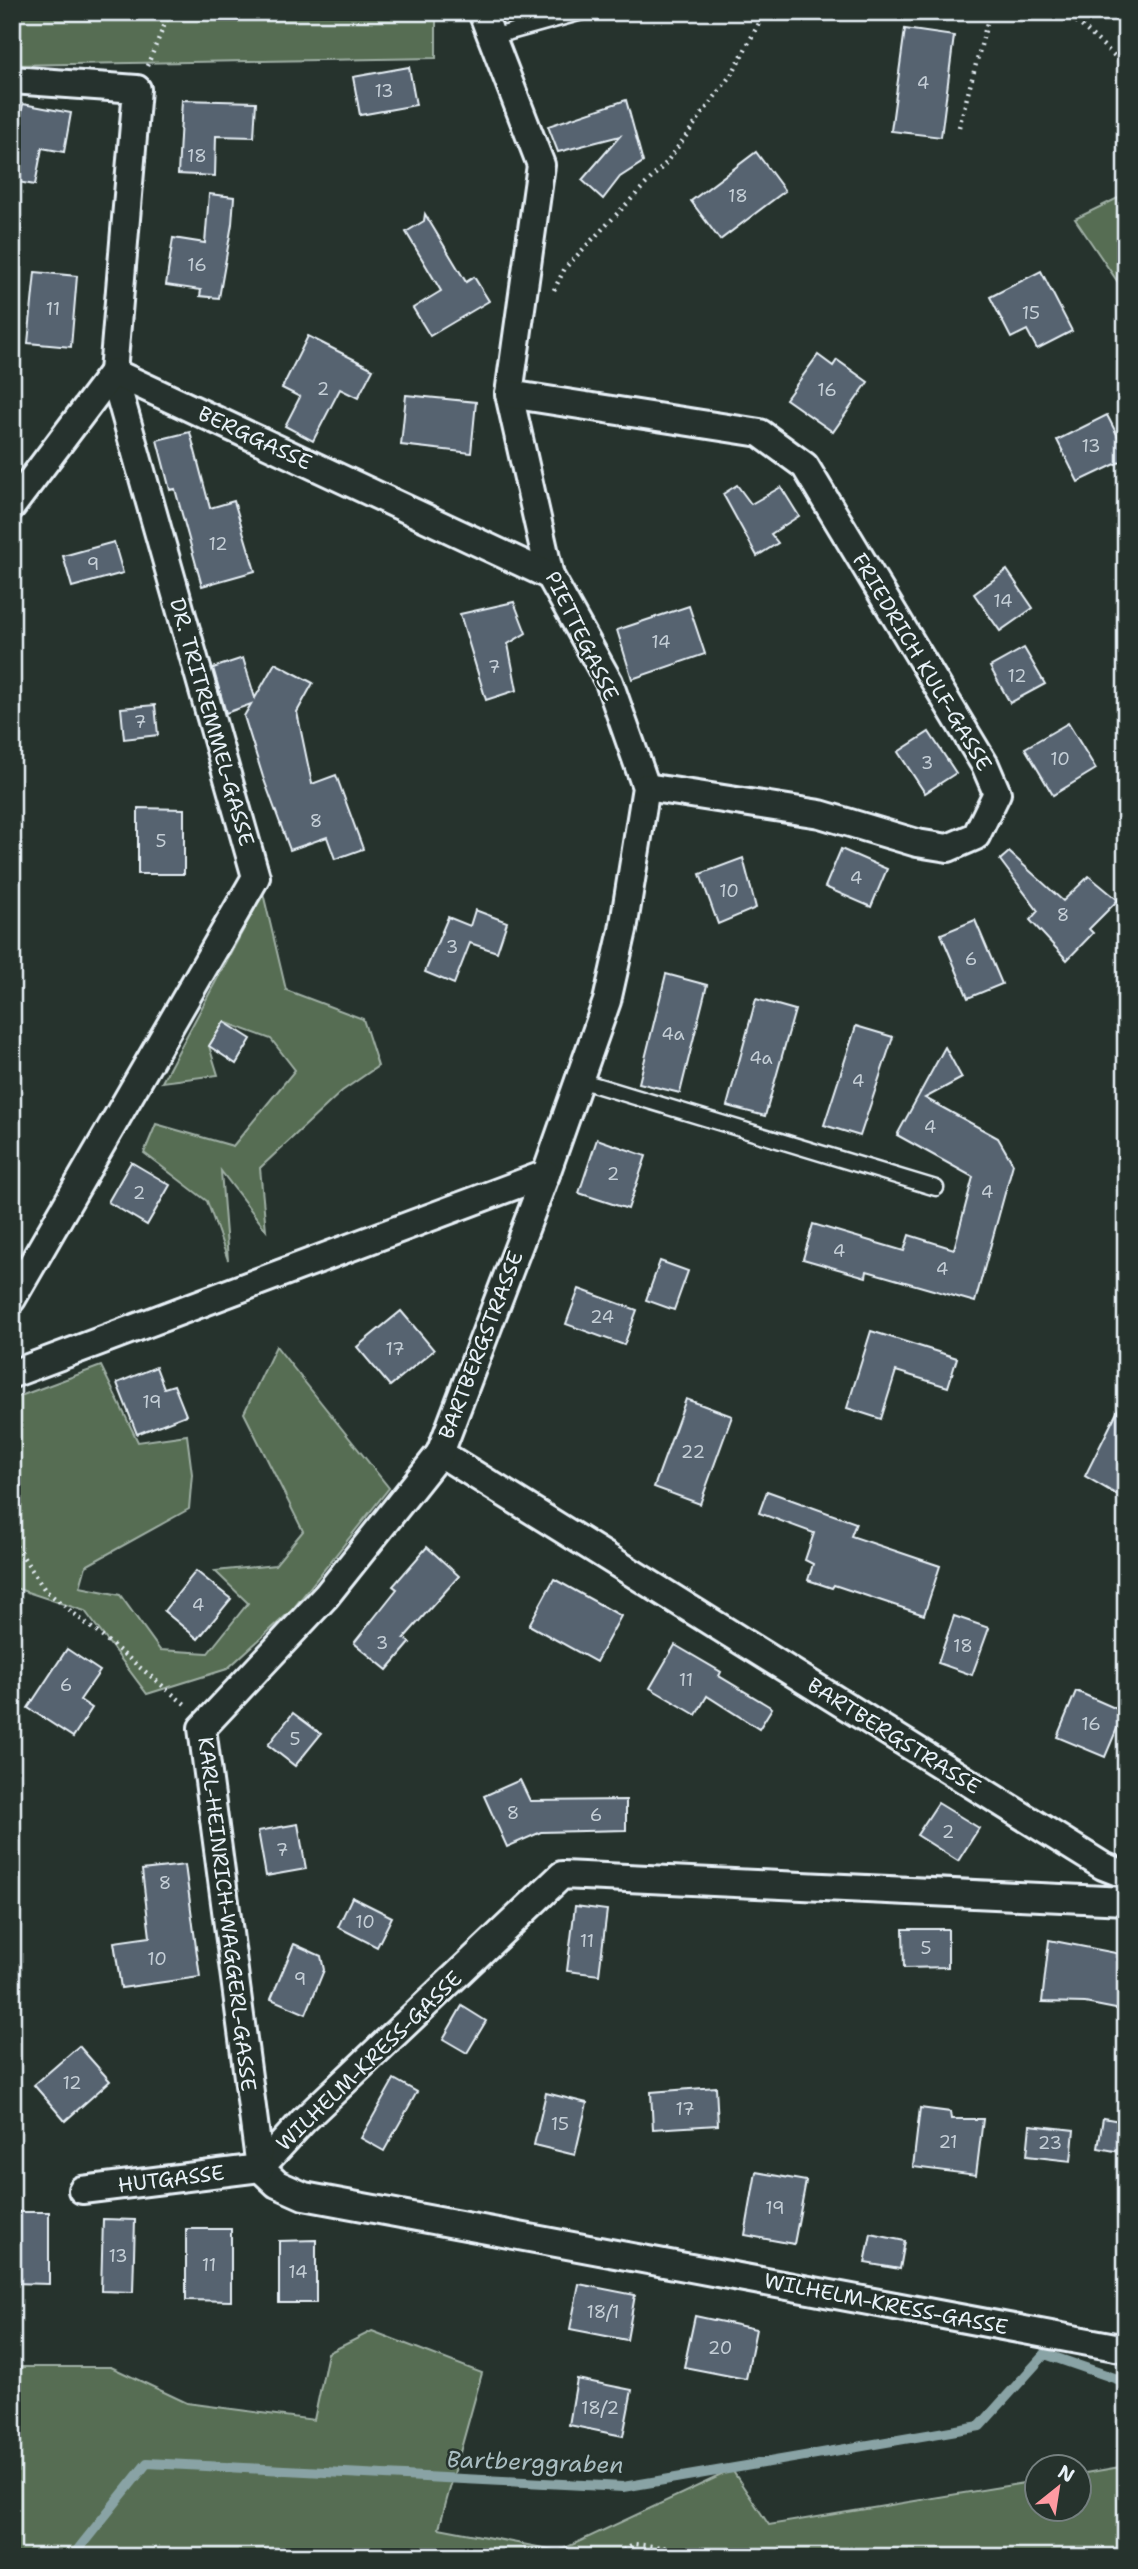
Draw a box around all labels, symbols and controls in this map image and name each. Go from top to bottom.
house number: 4 [917,71,929,95]
house number: 13 [374,79,394,103]
house number: 18 [187,144,207,168]
house number: 18 [728,184,748,208]
house number: 16 [187,253,207,277]
house number: 11 [46,297,60,321]
house number: 15 [1022,301,1040,325]
house number: 2 [317,377,329,401]
house number: 16 [817,378,837,402]
street label: BERGGASSE [194,399,316,477]
house number: 13 [1081,434,1101,458]
house number: 12 [208,532,228,556]
street label: FRIEDRICH KULF-GASSE [846,548,998,776]
house number: 9 [87,552,99,576]
street label: PIETTEGASSE [539,567,625,705]
house number: 14 [993,589,1013,613]
street label: DR. TRITREMMEL-GASSE [163,595,261,849]
house number: 14 [651,630,671,654]
house number: 7 [488,655,500,679]
house number: 12 [1007,664,1027,688]
house number: 7 [134,710,146,734]
house number: 10 [1050,747,1070,771]
house number: 3 [921,751,933,775]
house number: 8 [310,809,322,833]
house number: 5 [155,829,167,853]
house number: 4 [850,866,862,890]
house number: 10 [719,879,739,903]
house number: 8 [1057,903,1069,927]
house number: 3 [446,935,458,959]
house number: 6 [965,947,977,971]
house number: 4a [661,1022,685,1046]
house number: 4a [749,1046,773,1070]
house number: 4 [852,1069,864,1093]
house number: 4 [924,1115,936,1139]
house number: 2 [607,1162,619,1186]
house number: 4 [981,1180,993,1204]
house number: 2 [133,1181,145,1205]
house number: 4 [833,1239,845,1263]
street label: BARTBERGSTRASSE [432,1247,530,1443]
house number: 4 [936,1257,948,1281]
house number: 24 [590,1305,614,1329]
house number: 17 [385,1337,405,1361]
house number: 19 [142,1390,162,1414]
house number: 22 [681,1440,705,1464]
house number: 4 [192,1593,204,1617]
house number: 3 [376,1631,388,1655]
house number: 18 [953,1634,973,1658]
house number: 11 [679,1668,693,1692]
street label: BARTBERGSTRASSE [802,1671,986,1801]
house number: 6 [60,1673,72,1697]
house number: 16 [1081,1712,1101,1736]
house number: 5 [289,1727,301,1751]
street label: KARL-HEINRICH-WAGGERL-GASSE [191,1735,263,2093]
house number: 8 [507,1801,519,1825]
house number: 6 [590,1803,602,1827]
house number: 2 [942,1820,954,1844]
house number: 7 [276,1838,288,1862]
house number: 8 [159,1871,171,1895]
house number: 10 [355,1910,375,1934]
house number: 11 [580,1929,594,1953]
house number: 5 [920,1936,932,1960]
house number: 10 [147,1947,167,1971]
street label: WILHELM-KRESS-GASSE [270,1965,468,2157]
house number: 9 [294,1967,306,1991]
house number: 12 [62,2071,82,2095]
house number: 17 [675,2097,695,2121]
house number: 15 [551,2112,569,2136]
house number: 21 [938,2130,958,2154]
house number: 23 [1038,2131,1062,2155]
street label: HUTGASSE [116,2159,226,2199]
house number: 19 [765,2196,785,2220]
house number: 13 [108,2244,128,2268]
house number: 11 [202,2253,216,2277]
house number: 14 [288,2260,308,2284]
street label: WILHELM-KRESS-GASSE [762,2267,1010,2341]
house number: 18/1 [586,2300,620,2324]
house number: 20 [708,2336,732,2360]
house number: 18/2 [581,2396,619,2420]
water label: Bartberggraben [446,2444,624,2480]
north arrow [1023,2454,1092,2524]
text: N [1053,2459,1079,2488]

